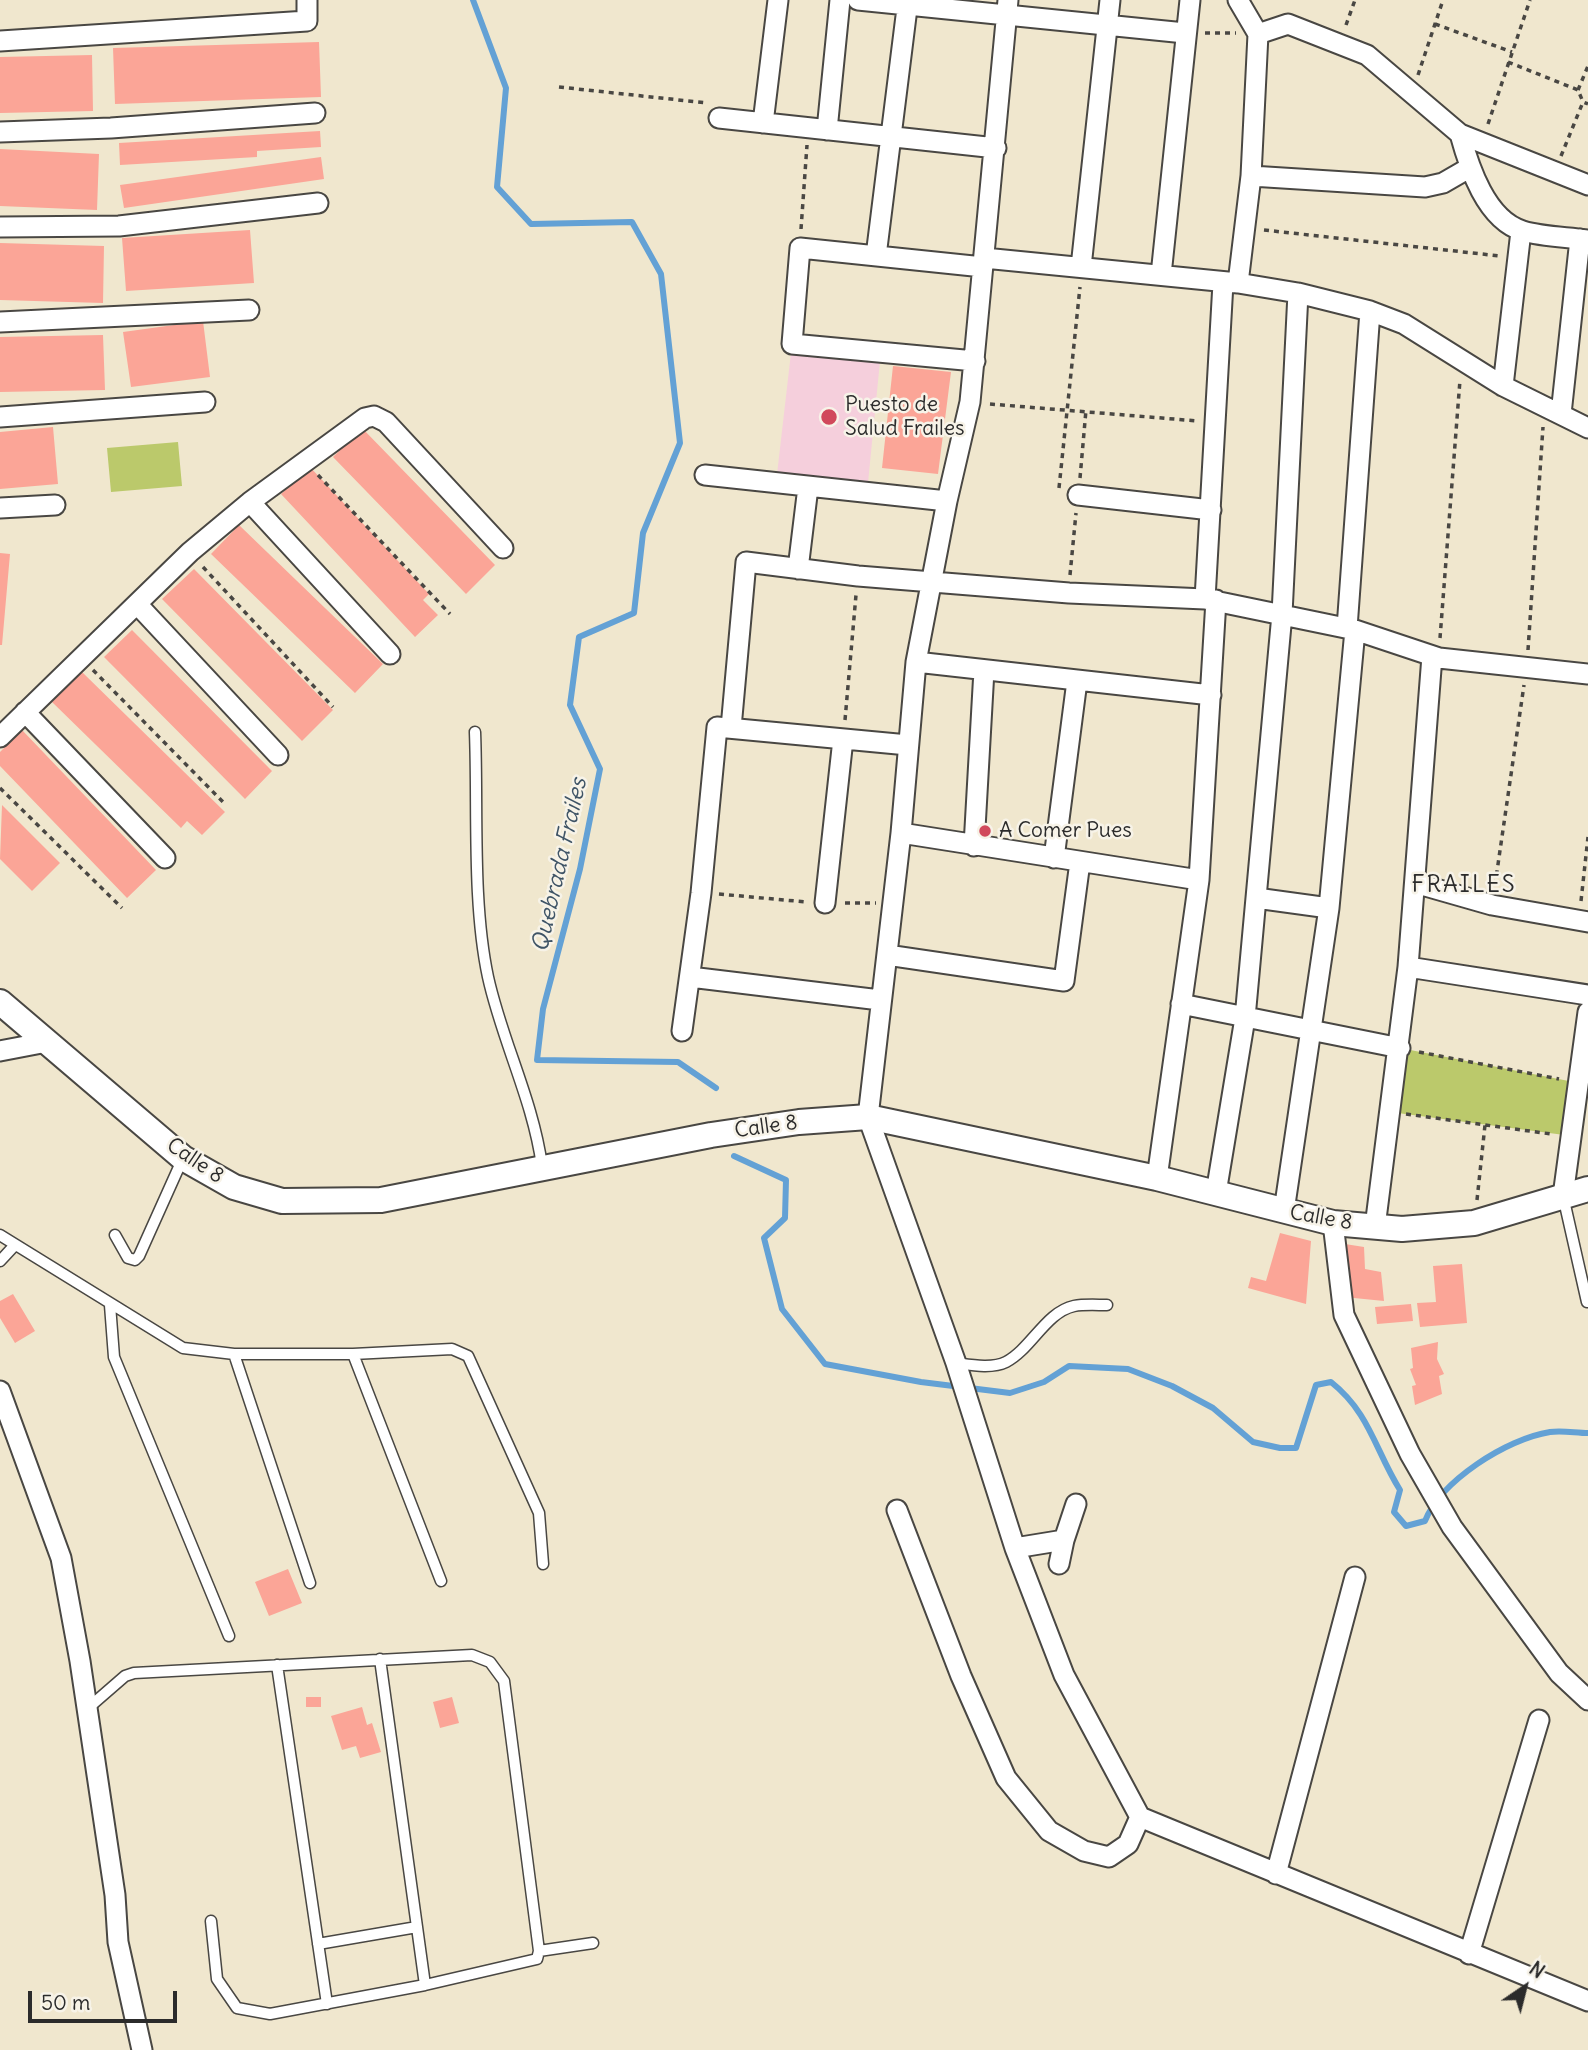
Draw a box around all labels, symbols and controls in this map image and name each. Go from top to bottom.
place label: Puesto de Salud Frailes [845,392,965,442]
marker: Puesto de Salud Frailes [819,407,839,427]
water label: Quebrada Frailes [527,775,593,955]
place label: A Comer Pues [999,818,1132,844]
marker: A Comer Pues [977,823,993,839]
district label: FRAILES [1412,871,1516,899]
street label: Calle 8 [733,1110,799,1144]
street label: Calle 8 [162,1133,228,1189]
street label: Calle 8 [1288,1200,1354,1236]
north arrow [1490,1952,1560,2022]
text: N [1525,1956,1549,1983]
scale bar [32,1976,180,2020]
text: 50 m [41,1989,90,2016]

